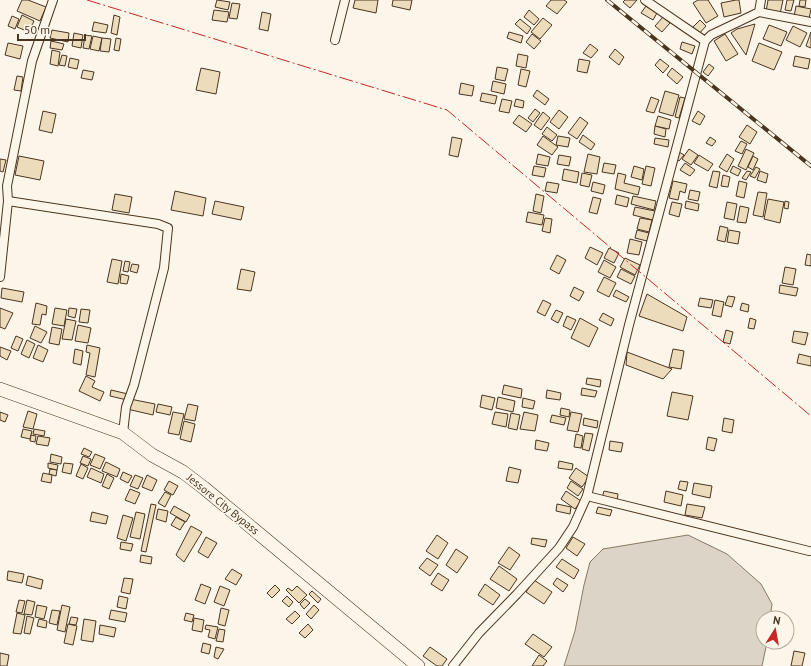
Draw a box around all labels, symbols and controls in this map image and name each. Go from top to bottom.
scale bar [18,16,85,42]
text: 50 m [24,22,50,37]
street label: Jessore City Bypass [183,470,262,538]
north arrow [755,610,795,650]
text: N [772,613,782,628]

